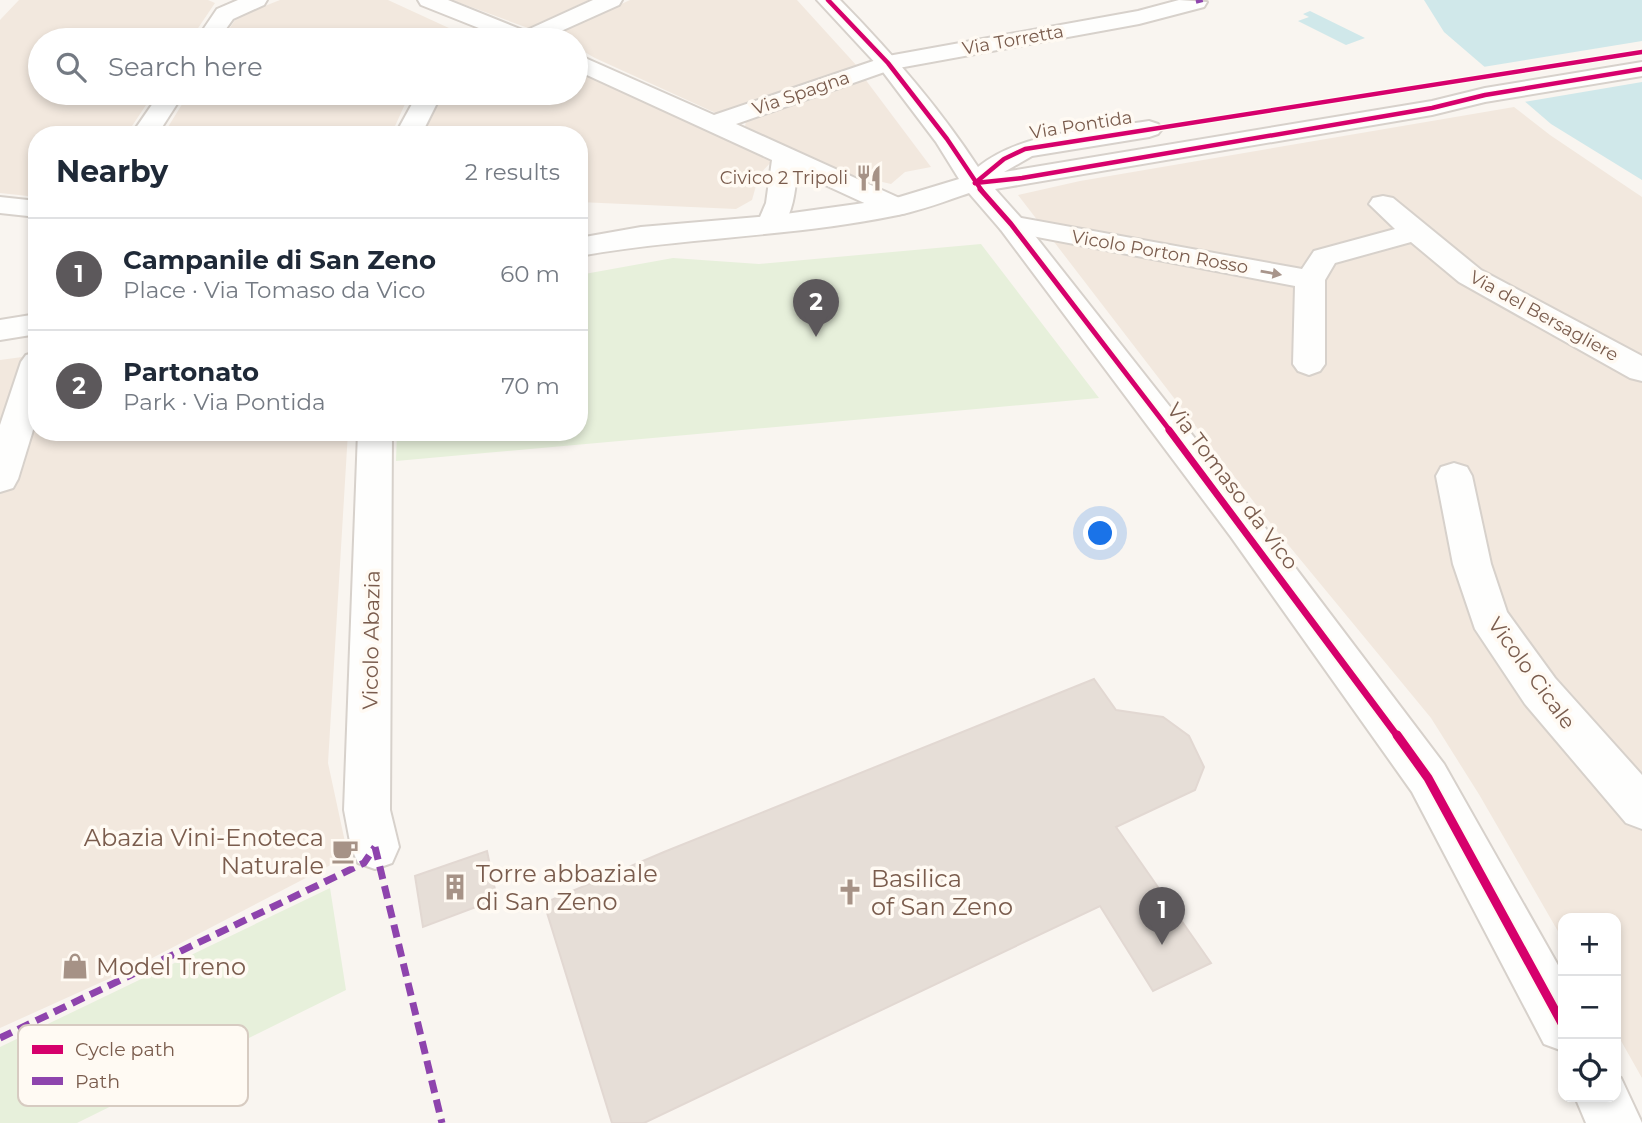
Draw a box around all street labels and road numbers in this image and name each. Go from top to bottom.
street label: Via Torretta [961,20,1065,60]
street label: Via Spagna [749,66,853,120]
street label: Via Pontida [1028,106,1134,144]
street label: Vicolo Porton Rosso [1070,226,1250,278]
street label: Via del Bersagliere [1466,266,1622,366]
street label: Via Tomaso da Vico [1162,398,1304,574]
street label: Vicolo Abazia [357,570,385,710]
street label: Vicolo Cicale [1483,612,1581,734]

